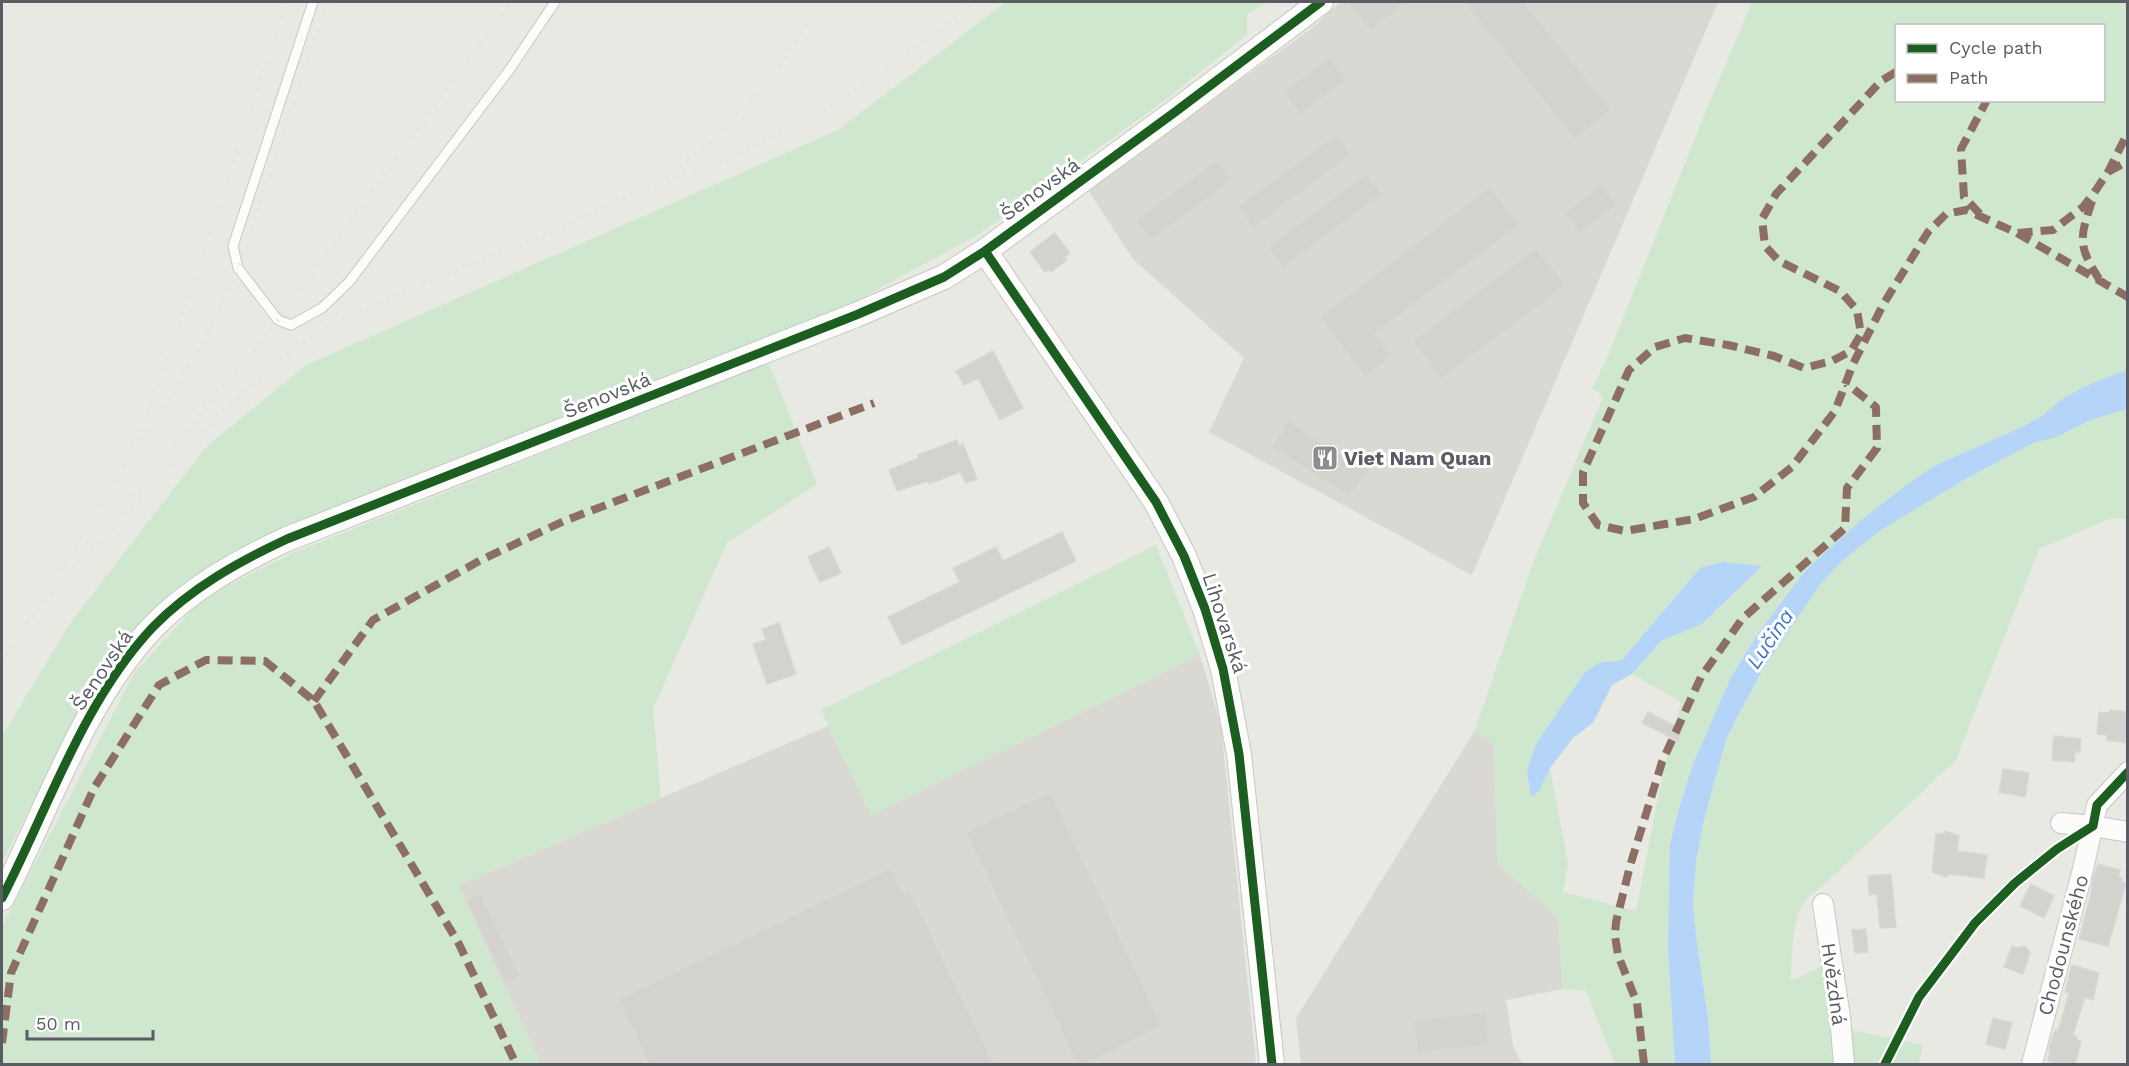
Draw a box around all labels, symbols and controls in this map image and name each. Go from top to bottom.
legend [1895,24,2105,102]
text: Cycle path [1949,37,2043,58]
text: Path [1949,67,1989,88]
street label: Šenovská [996,152,1084,226]
street label: Šenovská [560,367,654,423]
restaurant icon: Viet Nam Quan [1310,443,1340,473]
place label: Viet Nam Quan [1344,446,1491,470]
street label: Lihovarská [1198,570,1252,676]
water label: Lučina [1741,604,1799,673]
street label: Šenovská [66,625,138,715]
street label: Chodounského [2033,872,2093,1018]
street label: Hvězdná [1816,941,1852,1027]
scale bar [27,1003,153,1041]
text: 50 m [36,1013,81,1034]

